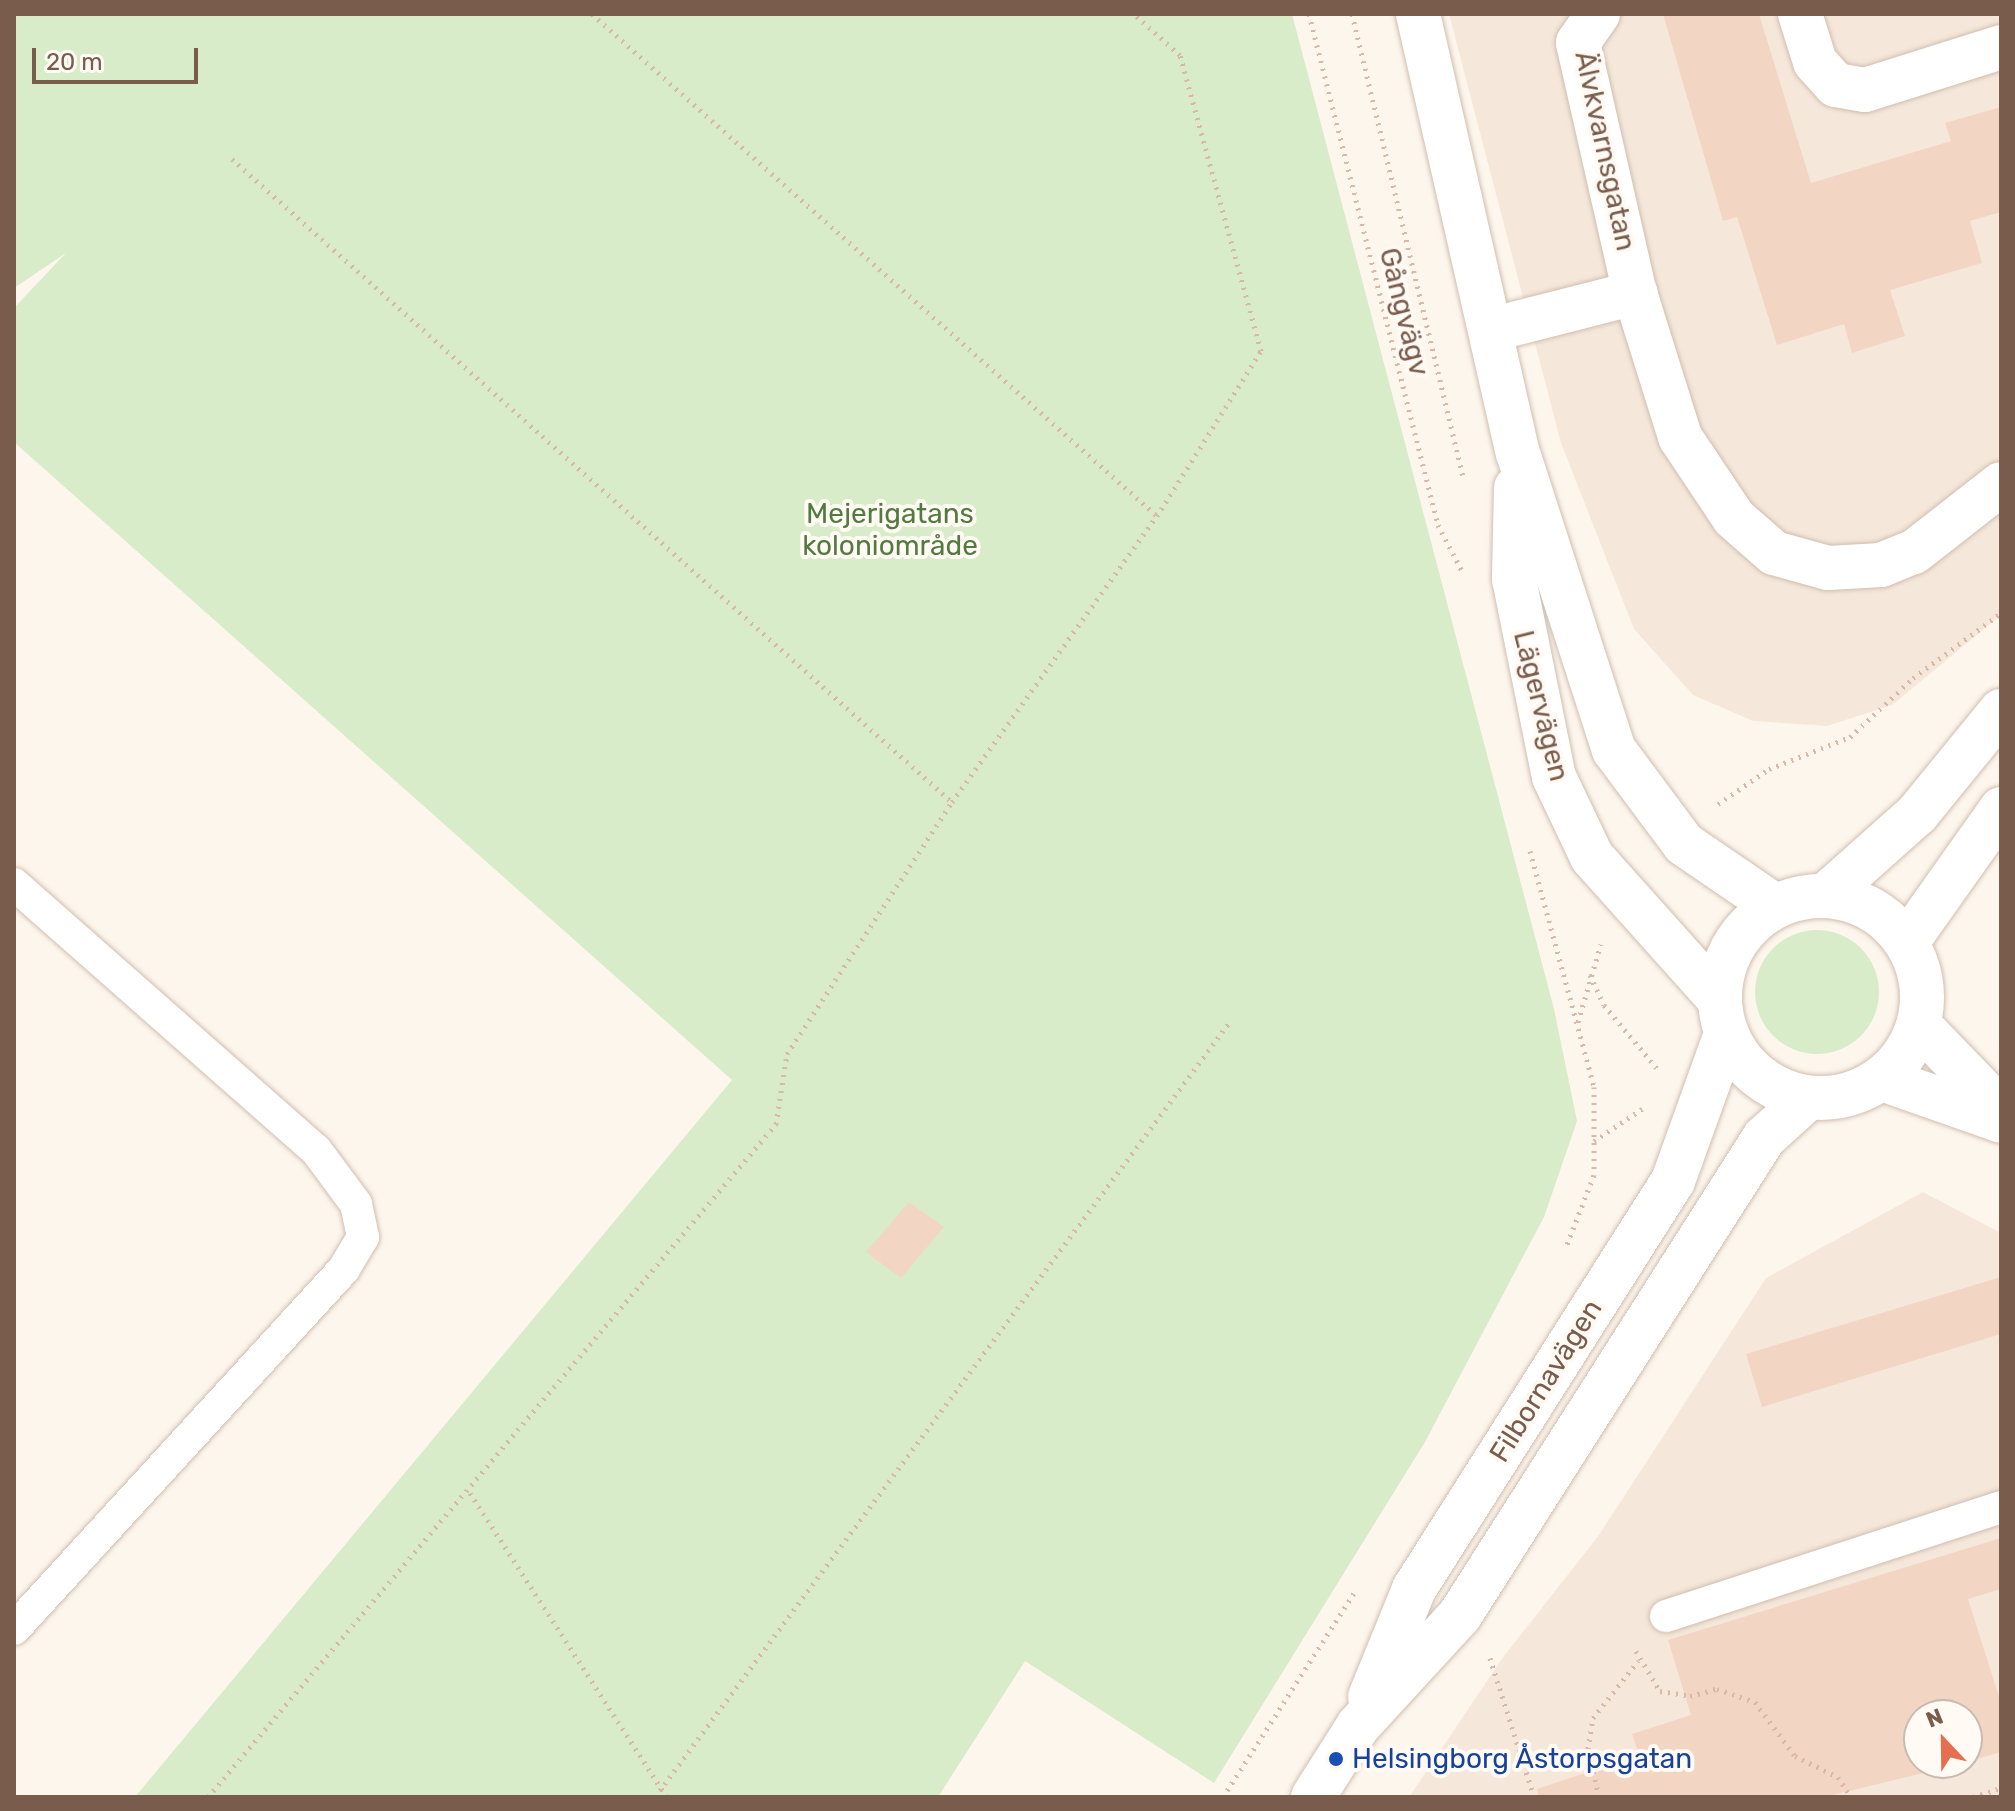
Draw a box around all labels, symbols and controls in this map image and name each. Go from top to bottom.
scale bar [36,32,202,82]
text: 20 m [46,48,103,76]
street label: Älvkvarnsgatan [1567,48,1643,254]
street label: Gångvägv [1372,244,1436,380]
park label: Mejerigatans koloniområde [802,497,978,563]
street label: Lägervägen [1506,627,1576,785]
street label: Filbornavägen [1483,1294,1609,1468]
north arrow [1903,1699,1983,1779]
text: N [1922,1703,1947,1734]
place label: Helsingborg Åstorpsgatan [1352,1742,1693,1776]
marker: Helsingborg Åstorpsgatan [1327,1750,1345,1768]

